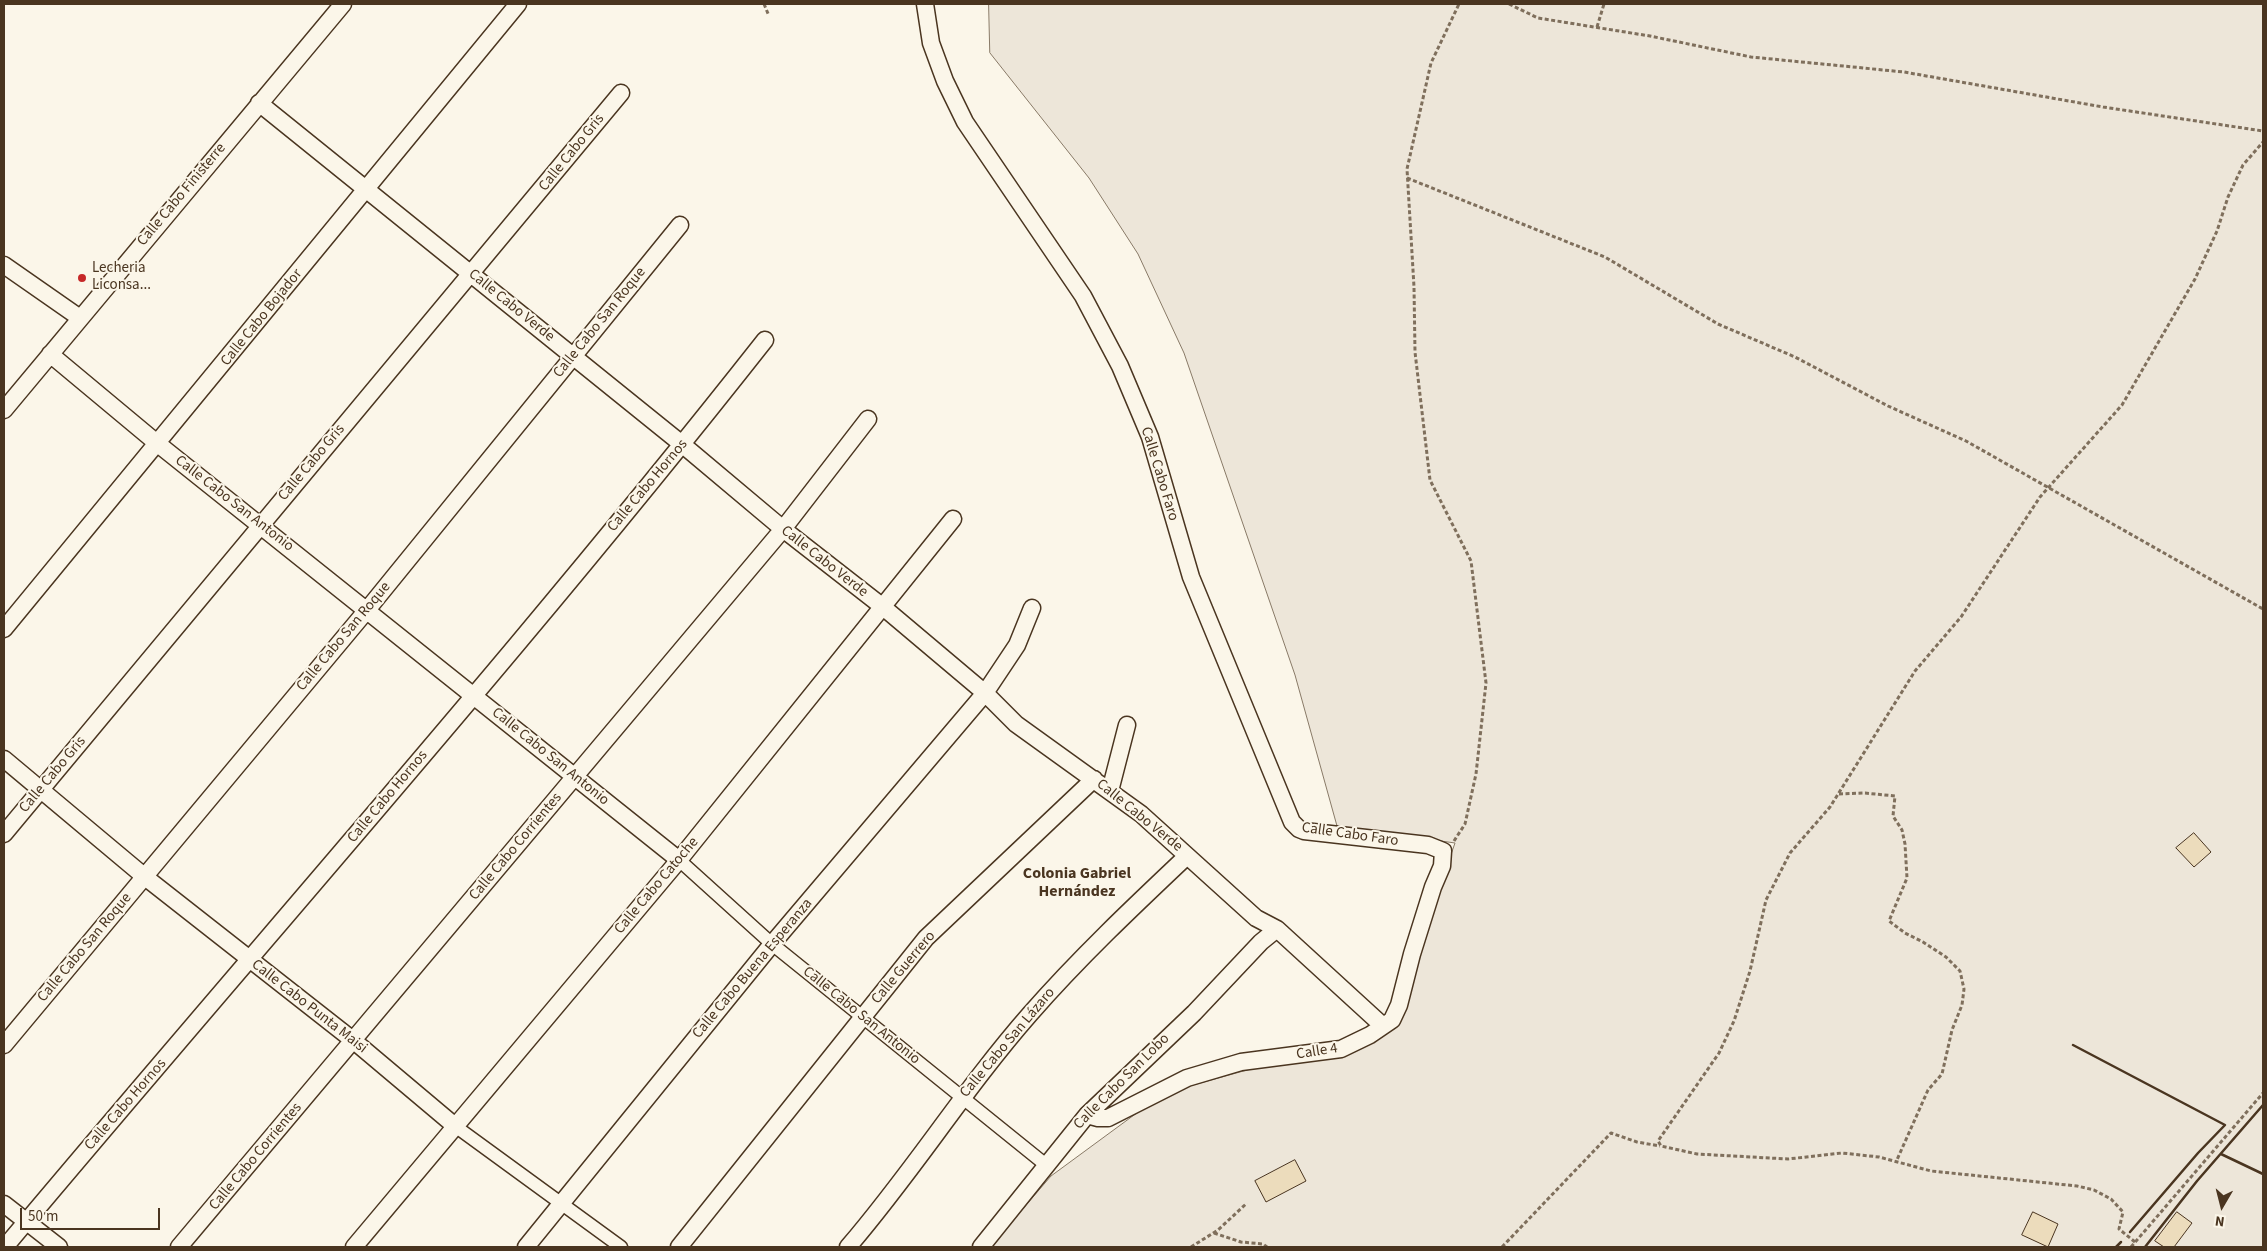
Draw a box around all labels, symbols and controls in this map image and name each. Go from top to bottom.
street label: Calle Cabo Gris [535,111,609,195]
street label: Calle Cabo Finisterre [134,140,230,250]
place label: Lecheria Liconsa... [92,260,151,295]
street label: Calle Cabo San Roque [550,264,650,382]
street label: Calle Cabo Bojador [217,266,307,370]
street label: Calle Cabo Verde [464,266,558,346]
marker: Lecheria Liconsa... [76,272,88,284]
street label: Calle Cabo Gris [275,421,349,505]
street label: Calle Cabo Faro [1136,425,1182,523]
street label: Calle Cabo Hornos [604,436,692,536]
street label: Calle Cabo San Antonio [171,452,297,556]
street label: Calle Cabo Verde [777,522,871,602]
street label: Calle Cabo San Roque [293,579,395,695]
street label: Calle Cabo San Antonio [488,704,612,810]
street label: Calle Cabo Gris [16,733,90,817]
street label: Calle Cabo Hornos [344,747,432,847]
street label: Calle Cabo Verde [1092,776,1186,856]
street label: Calle Cabo Corrientes [466,790,566,904]
street label: Calle Cabo Faro [1301,819,1399,851]
street label: Calle Cabo Catoche [611,834,703,938]
district label: Colonia Gabriel Hernández [1023,864,1131,902]
street label: Calle Cabo San Roque [34,890,136,1006]
street label: Calle Cabo Buena Esperanza [689,895,817,1043]
street label: Calle Guerrero [868,928,940,1008]
street label: Calle Cabo Punta Maisi [247,956,371,1058]
street label: Calle Cabo San Antonio [799,963,923,1069]
street label: Calle Cabo San Lázaro [957,984,1059,1102]
street label: Calle Cabo San Lobo [1070,1030,1174,1134]
street label: Calle 4 [1295,1040,1339,1064]
street label: Calle Cabo Hornos [81,1056,171,1154]
street label: Calle Cabo Corrientes [206,1100,306,1214]
north arrow [2197,1181,2247,1231]
scale bar [22,1198,162,1230]
text: 50 m [28,1206,58,1227]
text: N [2214,1210,2226,1231]

